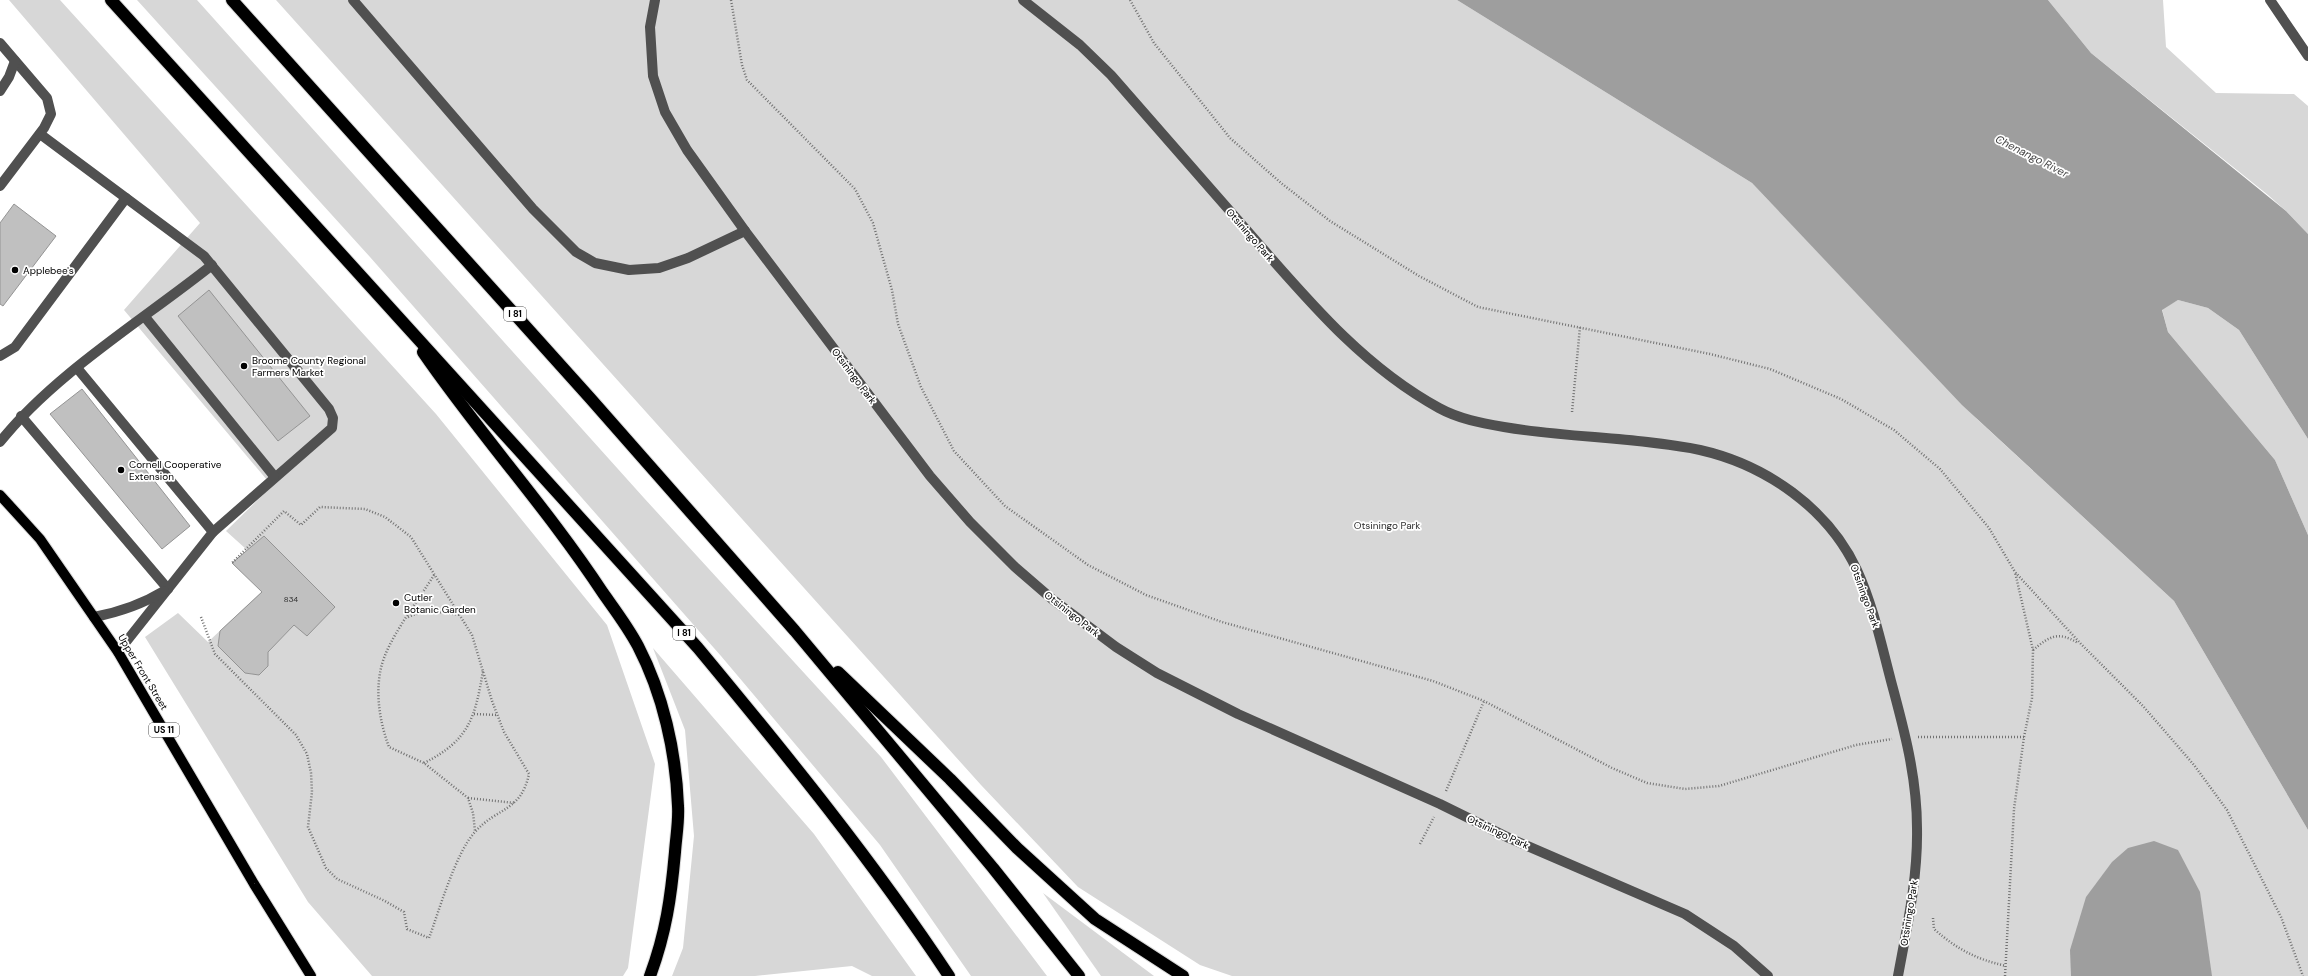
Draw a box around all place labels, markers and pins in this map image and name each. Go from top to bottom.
place label: Applebee's [23,264,74,277]
marker: Applebee's [10,265,20,275]
place label: Broome County Regional Farmers Market [252,354,366,379]
marker: Broome County Regional Farmers Market [239,361,249,371]
place label: Cornell Cooperative Extension [129,458,222,483]
marker: Cornell Cooperative Extension [116,465,126,475]
place label: Cutler Botanic Garden [404,591,476,616]
marker: Cutler Botanic Garden [391,598,401,608]

